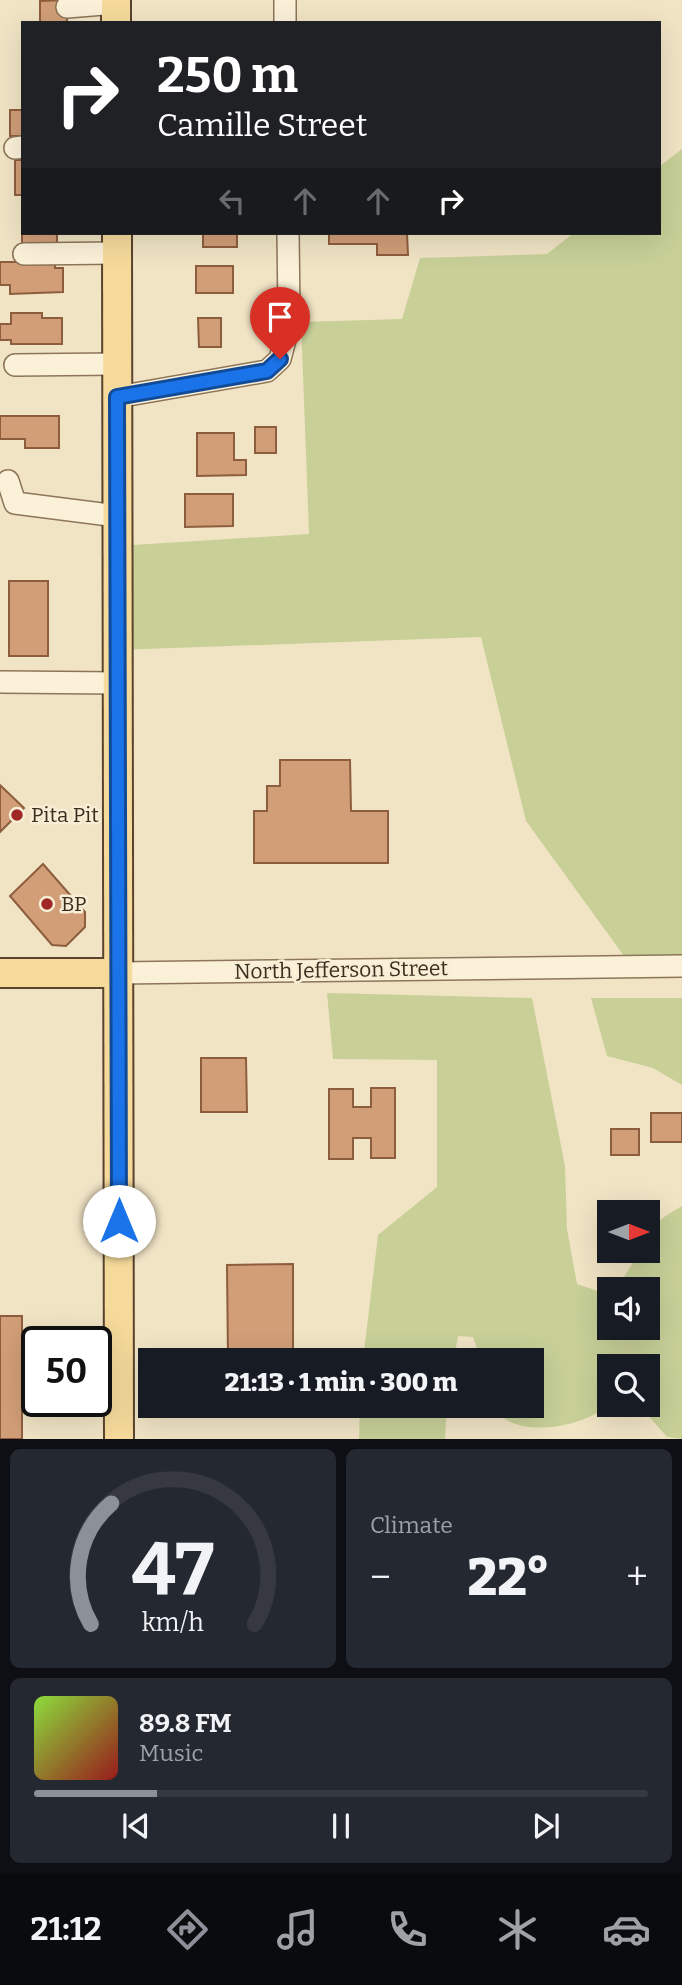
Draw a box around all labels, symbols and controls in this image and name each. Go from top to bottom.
text: 250 m [157,46,298,105]
icon: right [42,49,133,140]
text: Camille Street [157,106,367,144]
icon: left [213,182,251,220]
icon: ahead [286,182,324,220]
icon: ahead [359,182,397,220]
icon: right [432,182,470,220]
pin [250,287,310,359]
icon: arrive [261,298,299,336]
place label: Pita Pit [31,802,99,828]
marker: Pita Pit [9,807,25,823]
place label: BP [61,891,86,917]
marker: BP [39,896,55,912]
street label: North Jefferson Street [234,955,449,985]
position arrow [82,1184,156,1258]
north arrow [597,1200,660,1264]
map controls [597,1200,660,1417]
button: sound [597,1277,660,1340]
speed limit sign: 50 [21,1326,112,1417]
button: search [597,1354,660,1417]
text: 21:13 · 1 min · 300 m [225,1367,457,1398]
text: Climate [370,1511,453,1539]
text: 47 [132,1527,214,1614]
text: 22° [467,1546,550,1609]
text: − [370,1554,391,1600]
text: + [626,1554,648,1600]
text: km/h [142,1608,204,1638]
text: 89.8 FM [139,1708,232,1739]
text: Music [139,1739,203,1767]
icon: previous [117,1807,155,1845]
icon: pause [322,1807,360,1845]
icon: next [527,1807,565,1845]
icon: directions [163,1905,212,1954]
icon: music [273,1905,322,1954]
icon: phone [383,1905,432,1954]
icon: climate [493,1905,542,1954]
icon: car [602,1905,651,1954]
text: 21:12 [30,1910,102,1948]

